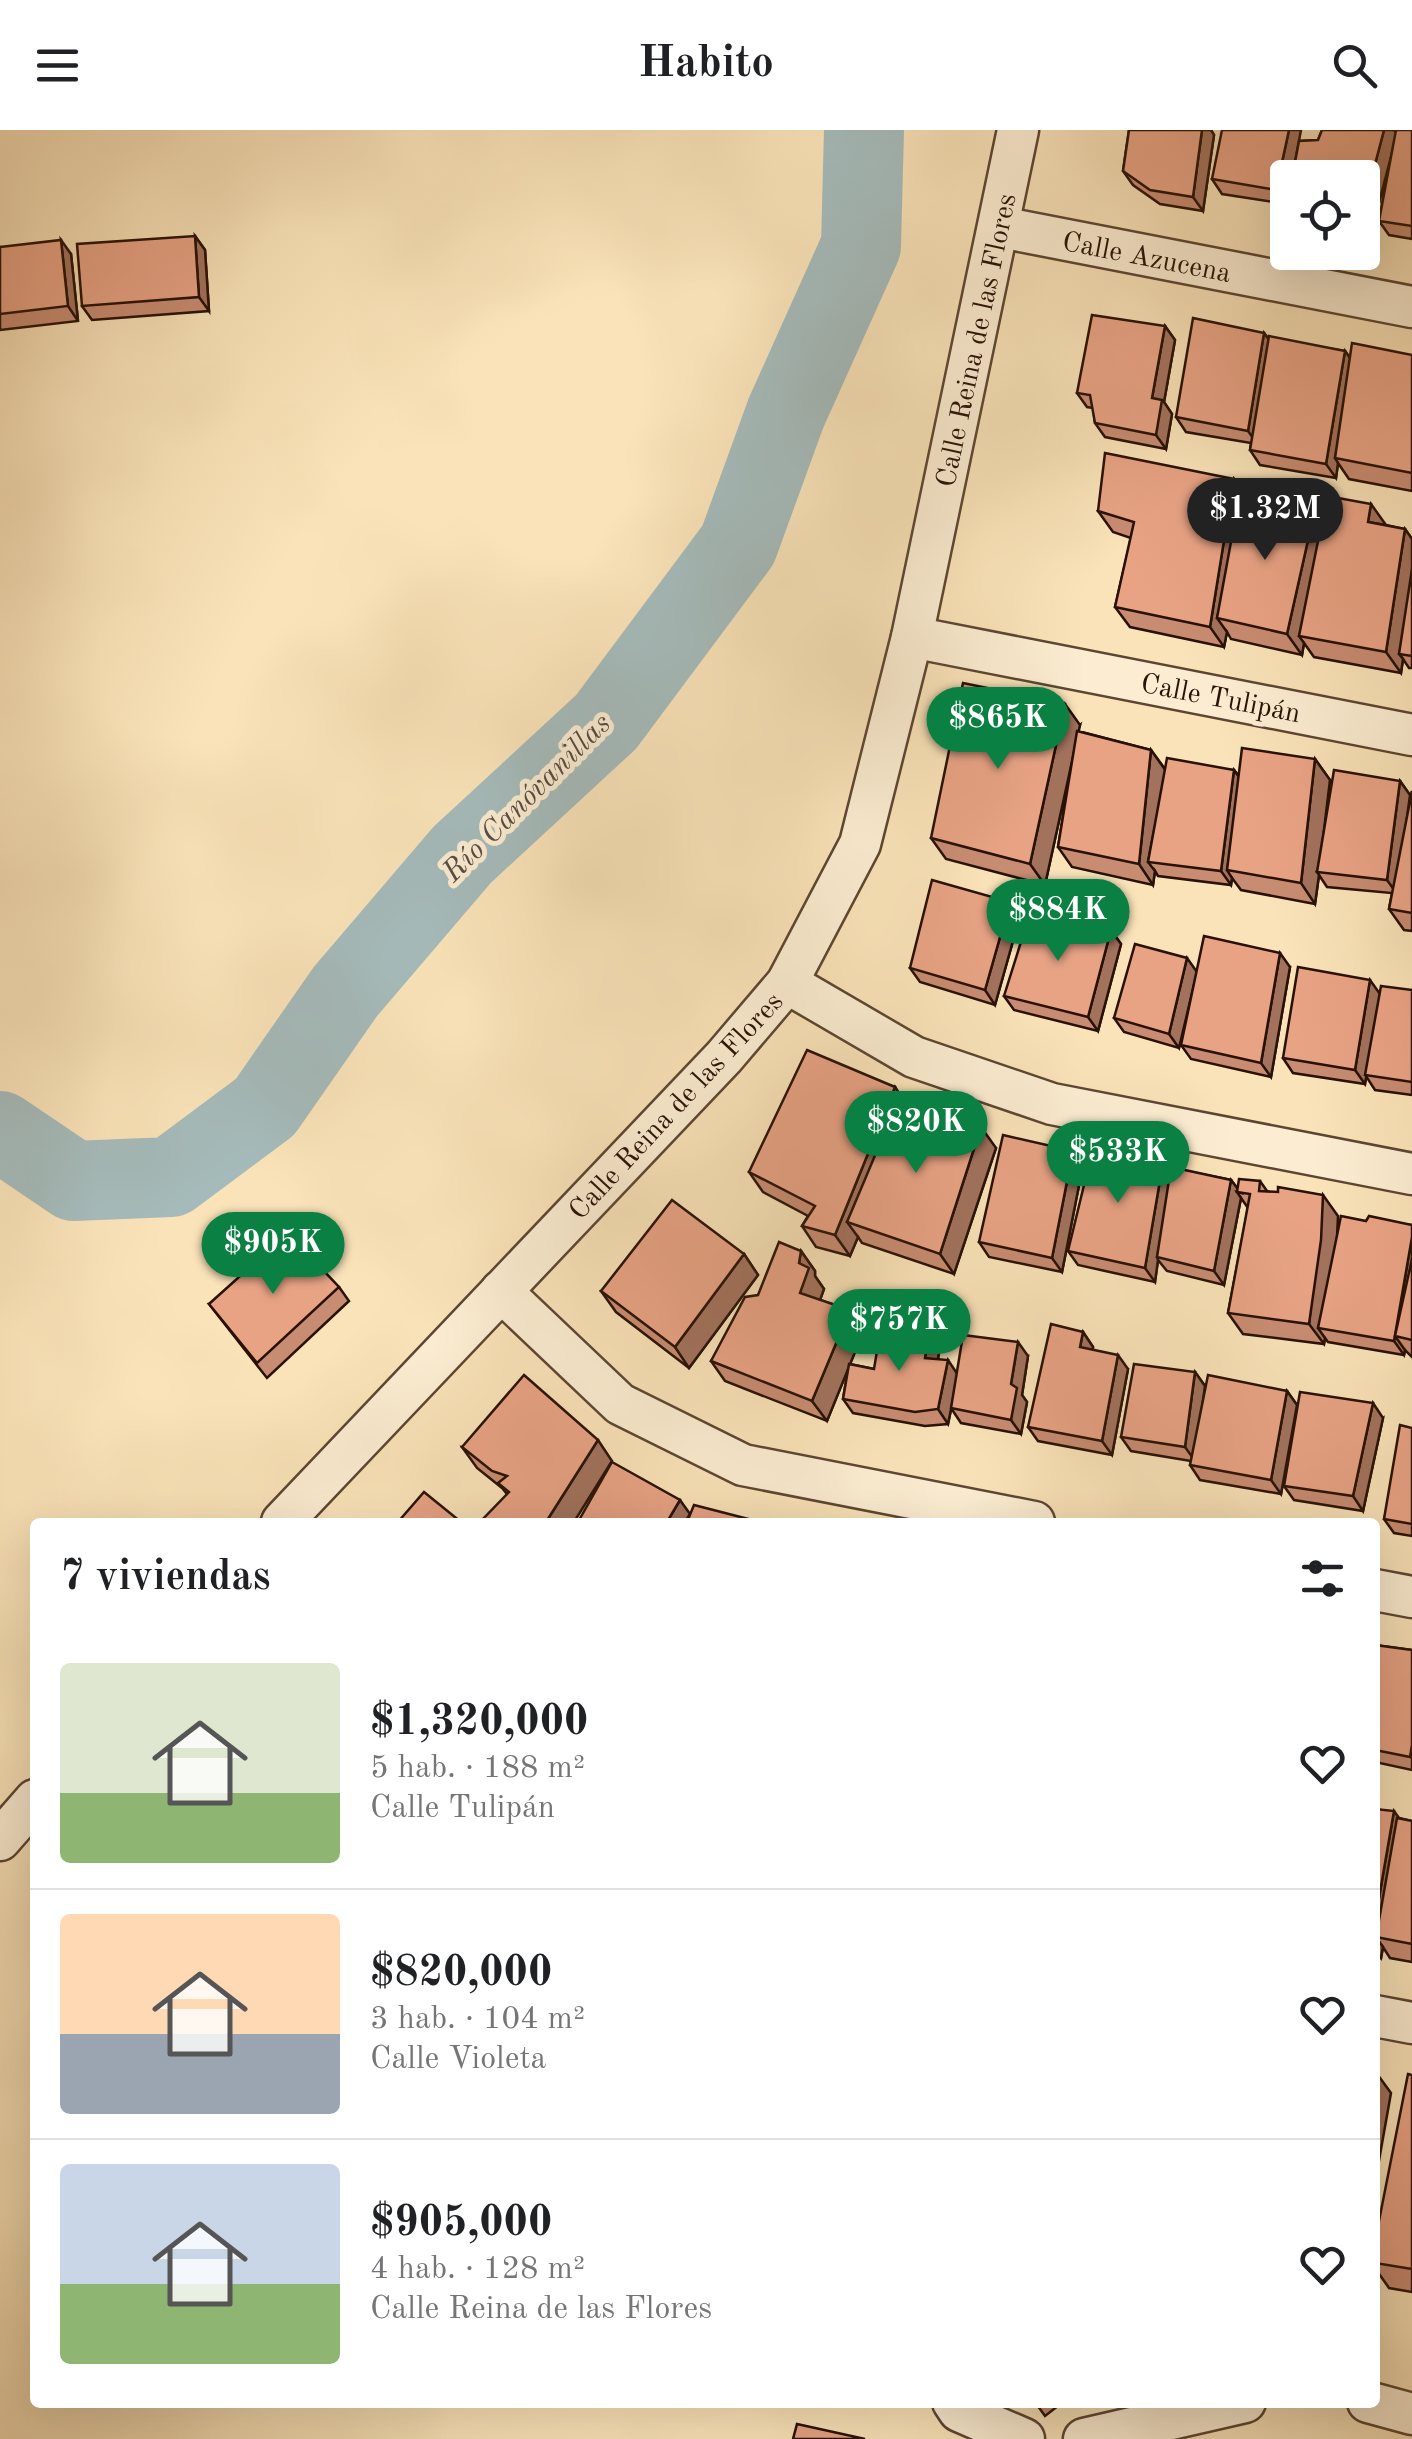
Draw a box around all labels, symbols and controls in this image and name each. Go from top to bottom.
icon: menu [30,38,85,93]
icon: search [1327,38,1382,93]
text: Habito [638,42,774,87]
map controls [1270,160,1380,270]
button: locate [1270,160,1380,270]
street label: Calle Reina de las Flores [933,191,1023,490]
street label: Calle Azucena [1060,229,1233,289]
pin: $1.32M [1184,478,1346,563]
text: $1.32M [1209,494,1321,526]
street label: Calle Tulipán [1138,671,1303,729]
pin: $865K [928,687,1068,772]
text: $865K [949,703,1047,735]
water label: Río Canóvanillas [437,709,617,889]
pin: $884K [988,879,1128,964]
text: $884K [1009,895,1107,927]
street label: Calle Reina de las Flores [565,988,790,1226]
pin: $820K [846,1091,986,1176]
text: $820K [867,1107,965,1139]
pin: $533K [1048,1121,1188,1206]
text: $533K [1069,1137,1167,1169]
pin: $905K [203,1212,343,1297]
text: $905K [224,1228,322,1260]
pin: $757K [829,1289,969,1374]
text: $757K [850,1305,948,1337]
icon: filters [1295,1551,1350,1606]
text: 7 viviendas [60,1557,271,1599]
text: $1,320,000 [370,1702,588,1744]
icon: home [140,1703,260,1823]
icon: heart [1295,1736,1350,1791]
text: 5 hab. · 188 m² [370,1753,585,1785]
text: Calle Tulipán [370,1793,555,1825]
text: $820,000 [370,1953,552,1995]
icon: home [140,1954,260,2074]
icon: heart [1295,1987,1350,2042]
text: 3 hab. · 104 m² [370,2004,585,2036]
text: Calle Violeta [370,2044,546,2076]
text: $905,000 [370,2203,552,2245]
icon: home [140,2204,260,2324]
icon: heart [1295,2237,1350,2292]
text: 4 hab. · 128 m² [370,2254,585,2286]
text: Calle Reina de las Flores [370,2294,712,2326]

